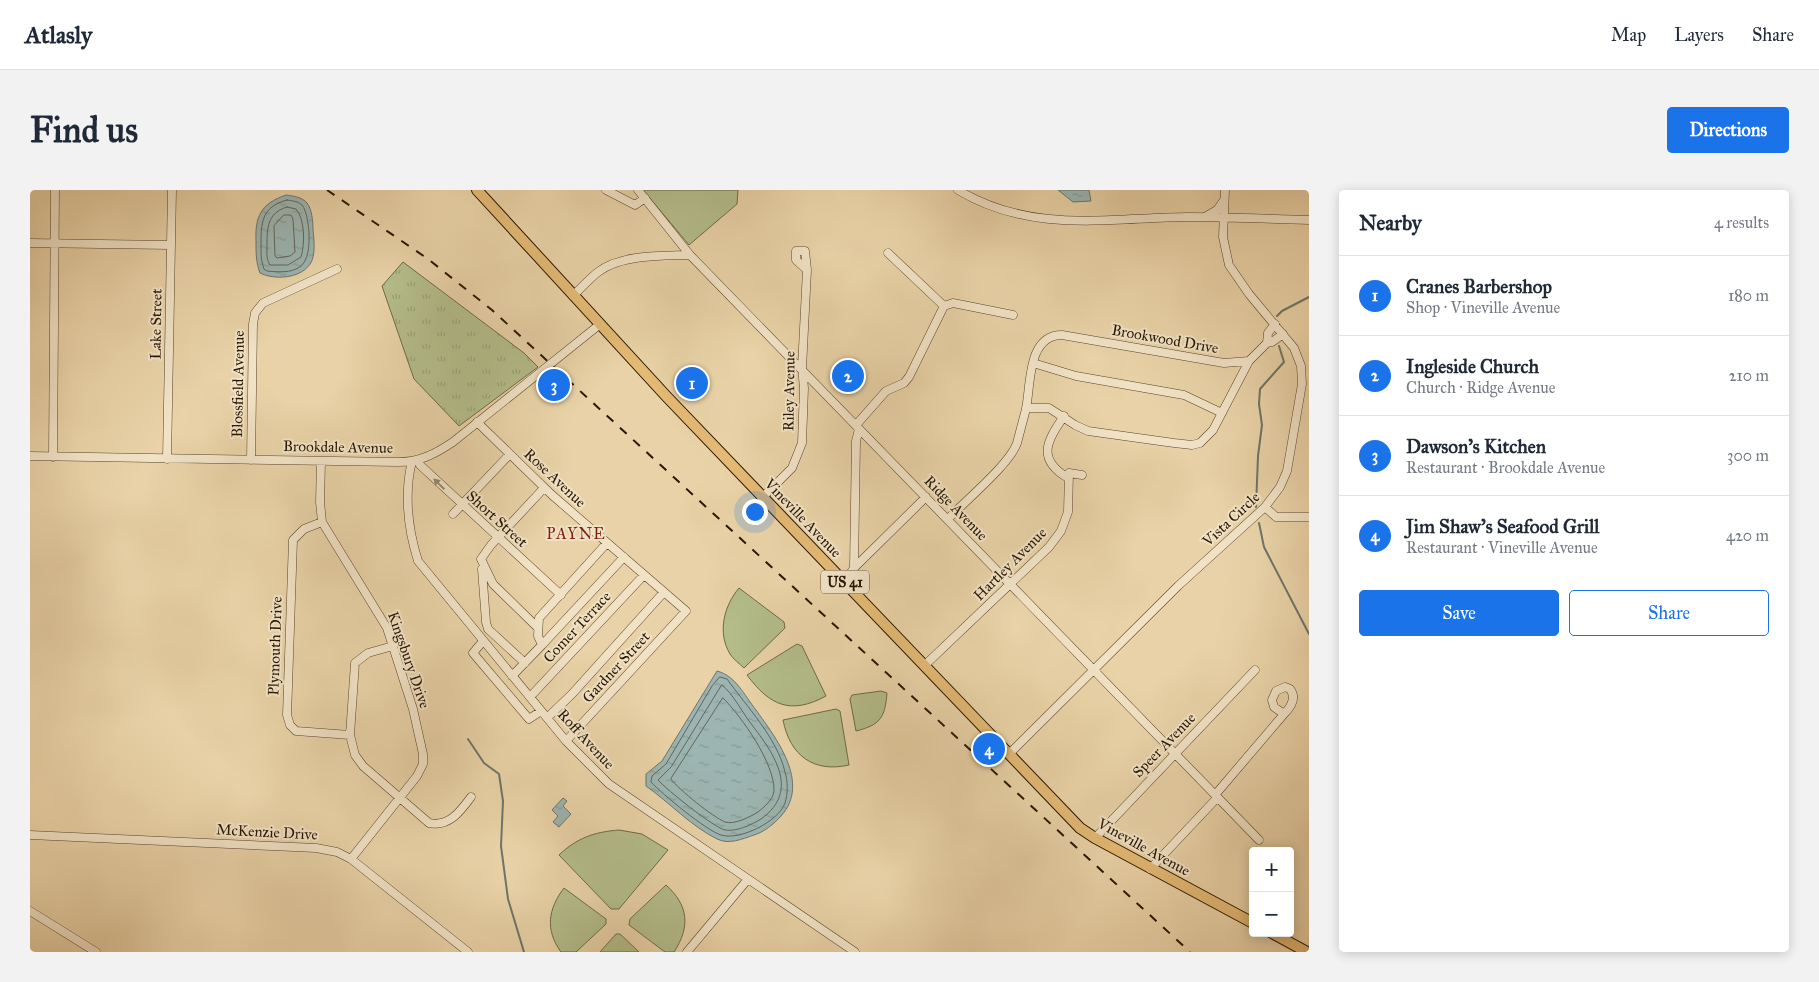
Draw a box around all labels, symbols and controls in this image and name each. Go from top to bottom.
text: Atlasly [25,20,92,50]
text: Map [1611,24,1646,46]
text: Layers [1674,24,1724,46]
text: Share [1752,24,1794,46]
button: Directions [1667,107,1789,153]
text: Find us [30,109,138,152]
text: Nearby [1359,210,1422,236]
text: 4 results [1714,213,1769,232]
text: Cranes Barbershop [1406,275,1552,298]
text: 1 [1372,286,1378,305]
text: 180 m [1728,286,1769,305]
street label: Lake Street [146,288,166,360]
text: Shop · Vineville Avenue [1406,298,1560,317]
street label: Brookwood Drive [1110,321,1220,357]
street label: Blossfield Avenue [228,330,248,438]
street label: Riley Avenue [779,351,799,431]
text: Ingleside Church [1406,355,1539,378]
pin: 2 [832,357,864,395]
pin: 1 [676,364,708,402]
pin: 3 [538,366,570,404]
text: 2 [1371,366,1379,385]
text: 210 m [1729,366,1769,385]
text: Church · Ridge Avenue [1406,378,1555,397]
text: Dawson's Kitchen [1406,435,1546,458]
street label: Brookdale Avenue [283,437,393,457]
street label: Rose Avenue [520,445,590,511]
text: 3 [1372,446,1378,465]
text: 300 m [1727,446,1769,465]
text: Restaurant · Brookdale Avenue [1406,458,1605,477]
street label: Ridge Avenue [920,472,992,544]
street label: Vineville Avenue [760,474,845,561]
one-way arrow [433,478,445,490]
street label: Short Street [463,487,532,552]
street label: Vista Circle [1198,488,1263,551]
your location [742,499,768,525]
text: Jim Shaw's Seafood Grill [1406,515,1599,538]
district label: PAYNE [546,524,606,543]
street label: Hartley Avenue [970,524,1050,604]
text: 4 [1371,526,1379,545]
text: 420 m [1726,526,1769,545]
text: Restaurant · Vineville Avenue [1406,538,1598,557]
road number: US 41 [821,571,869,594]
street label: Comer Terrace [539,588,615,666]
button: Save [1359,590,1559,636]
button: Share [1569,590,1769,636]
street label: Plymouth Drive [264,596,286,696]
street label: Kingsbury Drive [384,609,434,711]
street label: Gardner Street [578,627,654,706]
street label: Roff Avenue [554,705,618,773]
street label: Speer Avenue [1129,709,1199,781]
pin: 4 [973,730,1005,768]
street label: Vineville Avenue [1094,814,1193,880]
street label: McKenzie Drive [216,820,318,844]
map controls [1249,847,1294,937]
button: + [1249,847,1294,892]
button: − [1249,892,1294,937]

